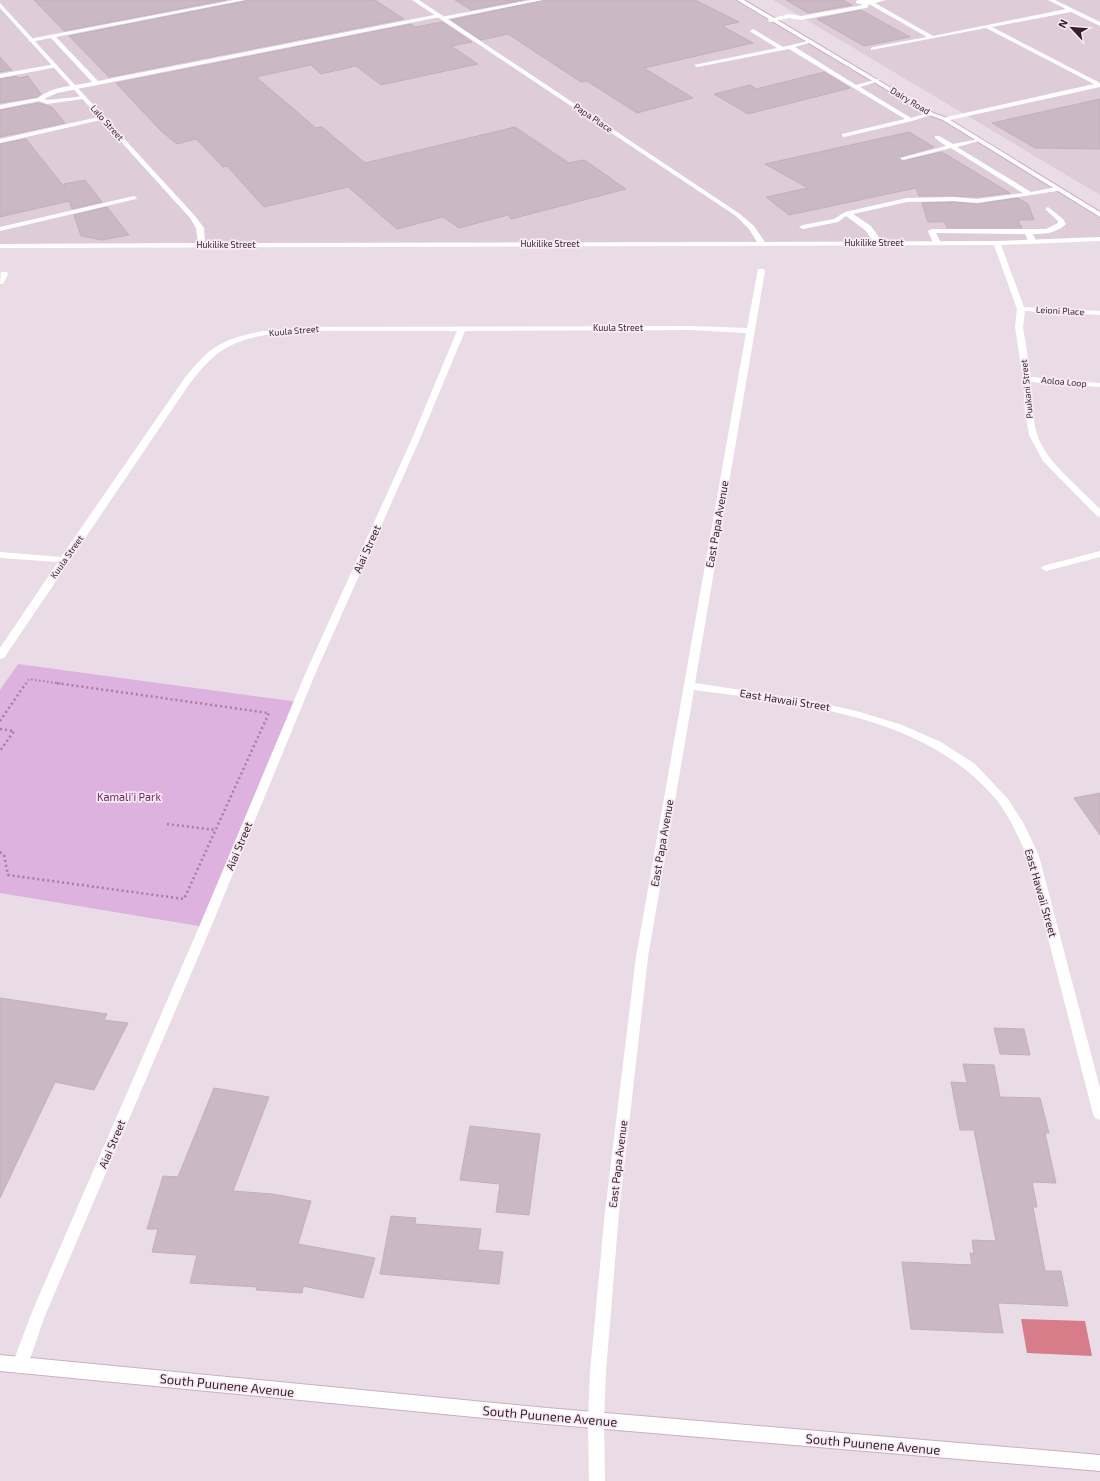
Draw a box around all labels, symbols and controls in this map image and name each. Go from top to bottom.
north arrow [1052,8,1092,48]
text: N [1055,17,1070,30]
street label: Dairy Road [889,85,932,117]
street label: Papa Place [572,101,615,135]
street label: Lalo Street [88,102,127,143]
street label: Hukilike Street [844,237,904,248]
street label: Hukilike Street [520,238,580,249]
street label: Hukilike Street [196,239,256,250]
street label: Leioni Place [1036,304,1085,317]
street label: Kuula Street [593,322,644,333]
street label: Kuula Street [268,323,320,338]
street label: Puukani Street [1018,358,1035,419]
street label: Aoloa Loop [1041,374,1087,389]
street label: East Papa Avenue [702,479,731,569]
street label: Aiai Street [350,523,383,575]
street label: Kuula Street [48,533,86,580]
street label: East Hawaii Street [739,686,831,713]
park label: Kamali'i Park [97,790,161,803]
street label: East Papa Avenue [647,798,676,888]
street label: Aiai Street [223,820,255,872]
street label: East Hawaii Street [1023,847,1060,939]
street label: Aiai Street [96,1118,128,1170]
street label: East Papa Avenue [606,1119,629,1209]
street label: South Puunene Avenue [159,1370,295,1400]
street label: South Puunene Avenue [482,1402,618,1430]
street label: South Puunene Avenue [805,1430,941,1458]

